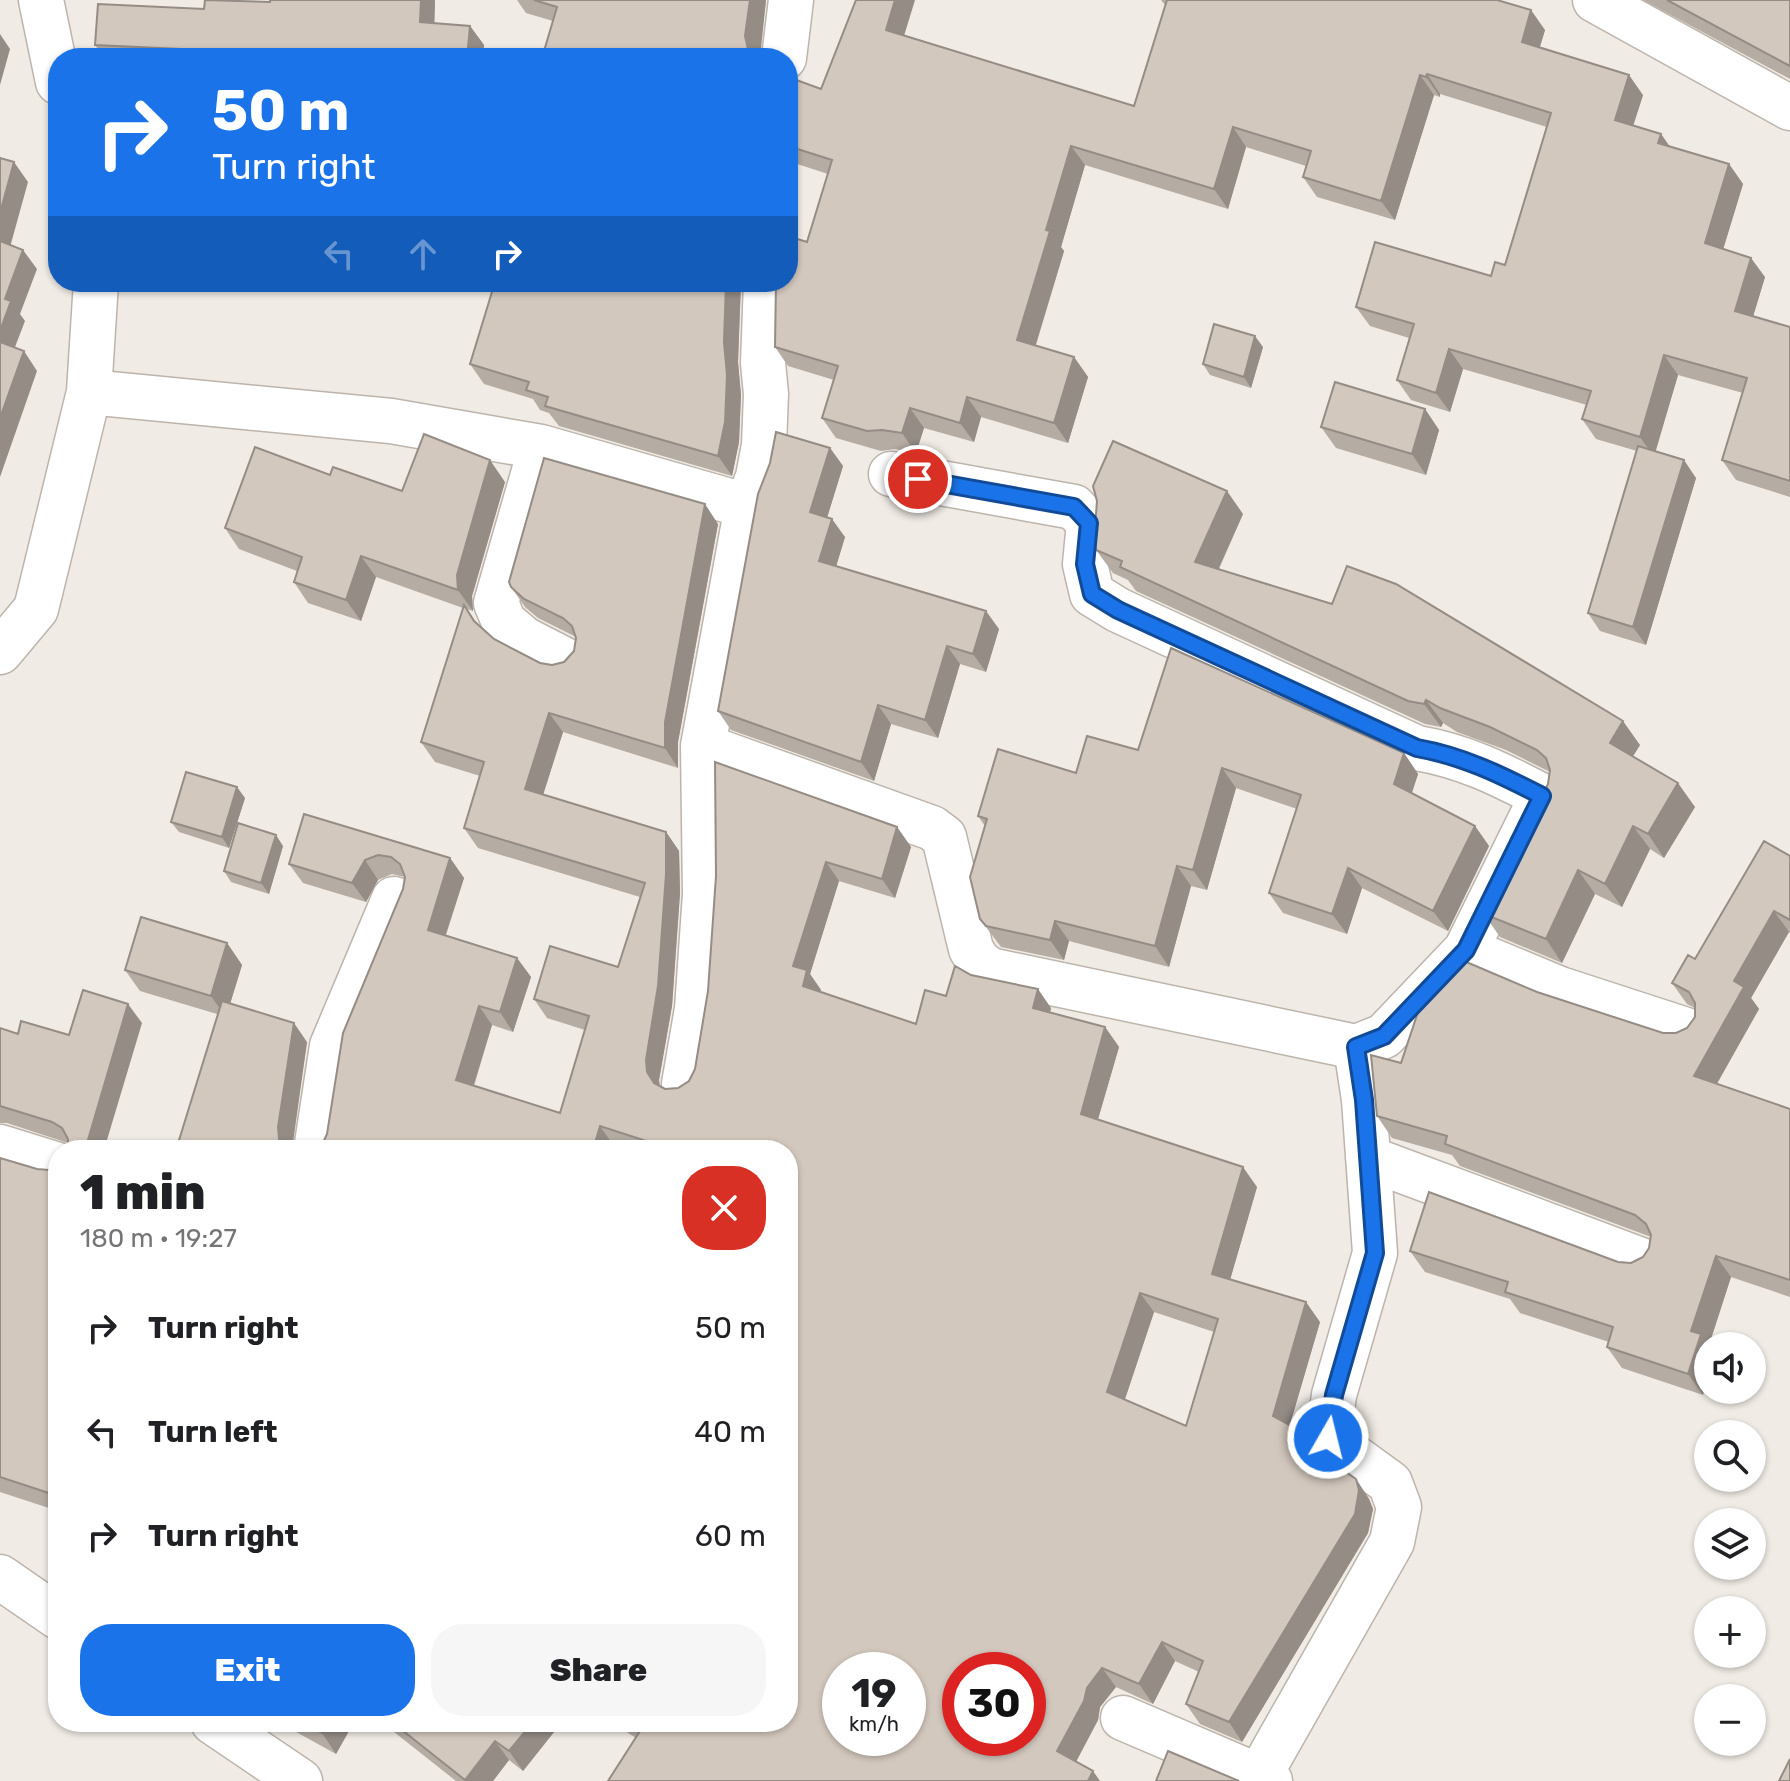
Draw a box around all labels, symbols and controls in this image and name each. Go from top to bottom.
text: 50 m [212,78,349,144]
icon: right [80,80,184,184]
text: Turn right [212,145,376,188]
icon: left [317,232,361,276]
icon: ahead [401,232,445,276]
icon: right [485,232,529,276]
pin [884,445,952,513]
icon: arrive [896,457,940,501]
text: 1 min [80,1164,206,1221]
button: close [682,1166,766,1250]
text: 180 m · 19:27 [80,1223,237,1254]
icon: right [80,1306,124,1350]
text: Turn right [148,1310,299,1346]
text: 50 m [695,1310,766,1346]
map controls [1694,1332,1766,1756]
button: sound [1694,1332,1766,1404]
position arrow [1286,1396,1370,1480]
icon: left [80,1410,124,1454]
text: Turn left [148,1414,278,1450]
text: 40 m [694,1414,766,1450]
button: search [1694,1420,1766,1492]
button: layers [1694,1508,1766,1580]
icon: right [80,1514,124,1558]
text: Turn right [148,1518,299,1554]
text: 60 m [695,1518,766,1554]
button: + [1694,1596,1766,1668]
button: Exit [80,1624,415,1716]
button: Share [431,1624,766,1716]
speed limit sign: 30 [942,1652,1046,1756]
text: 19 [851,1670,897,1717]
button: − [1694,1684,1766,1756]
text: km/h [849,1712,899,1736]

